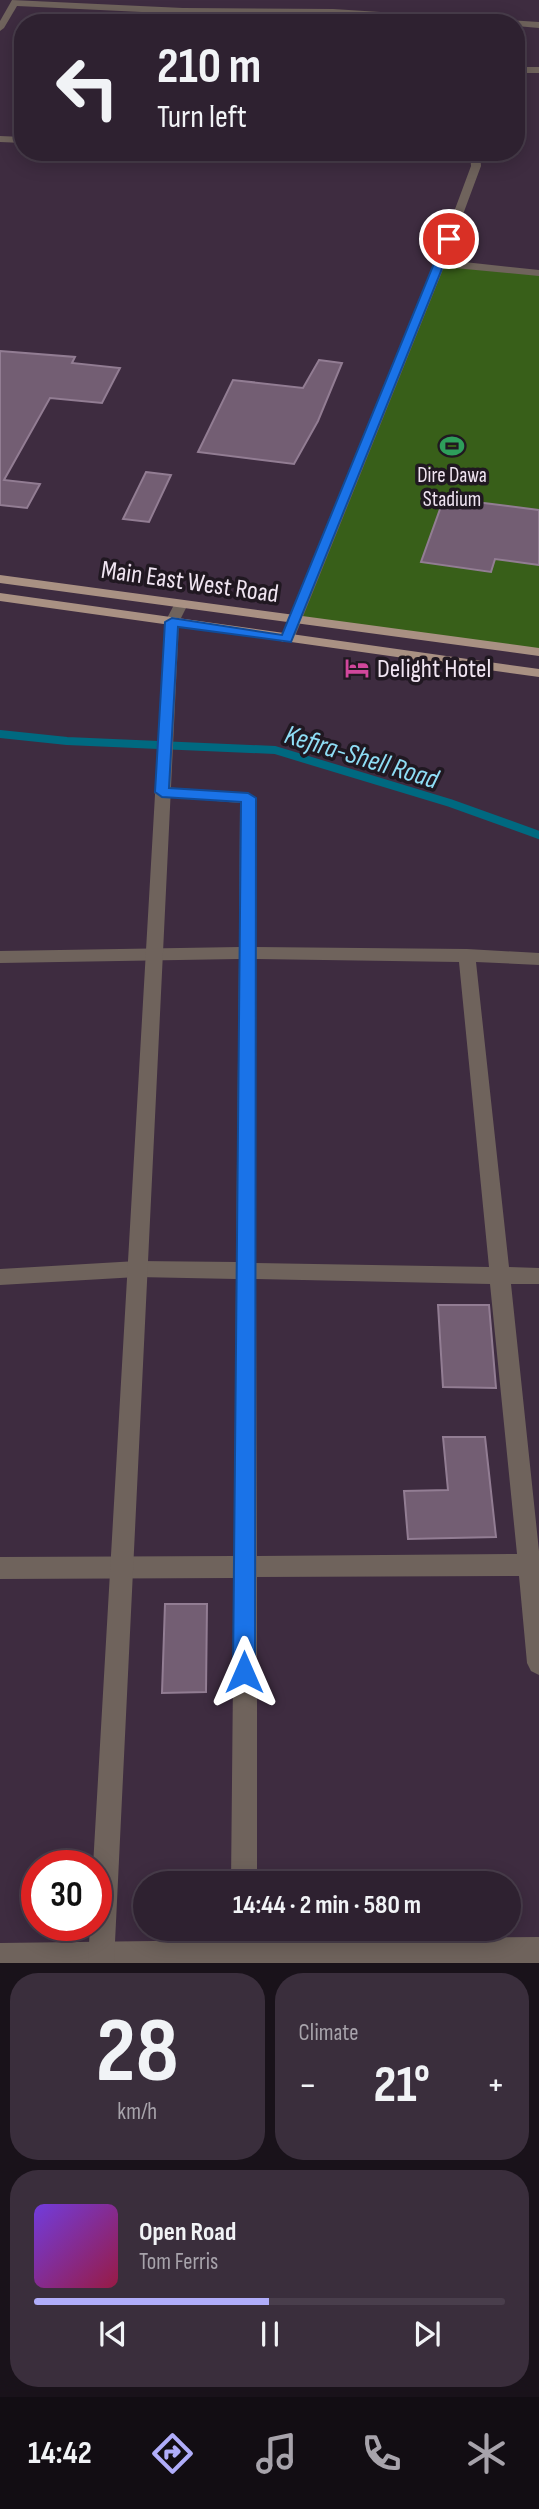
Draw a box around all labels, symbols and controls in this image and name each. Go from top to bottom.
text: 210 m [157,38,261,97]
icon: left [42,42,133,133]
text: Turn left [157,98,247,137]
pin [419,209,479,269]
icon: arrive [430,220,468,258]
sports icon: Dire Dawa Stadium [438,432,466,460]
place label: Dire Dawa Stadium [417,463,487,512]
street label: Main East West Road [99,555,281,610]
hotel icon: Delight Hotel [343,654,371,682]
place label: Delight Hotel [377,654,491,685]
water label: Kefira-Shell Road [281,718,444,797]
position arrow [207,1635,281,1709]
speed limit sign: 30 [21,1850,112,1941]
text: 14:44 · 2 min · 580 m [233,1890,421,1921]
text: 28 [96,1998,179,2107]
text: Climate [299,2019,358,2047]
text: 21° [374,2054,430,2117]
text: − [299,2063,317,2108]
text: + [486,2063,505,2108]
text: km/h [117,2098,157,2126]
text: Open Road [139,2217,236,2248]
text: Tom Ferris [139,2248,218,2276]
icon: previous [94,2315,132,2353]
icon: pause [251,2315,289,2353]
icon: next [408,2315,446,2353]
icon: directions [148,2429,197,2478]
icon: music [252,2429,301,2478]
icon: phone [357,2429,406,2478]
icon: climate [462,2429,511,2478]
text: 14:42 [28,2434,92,2473]

